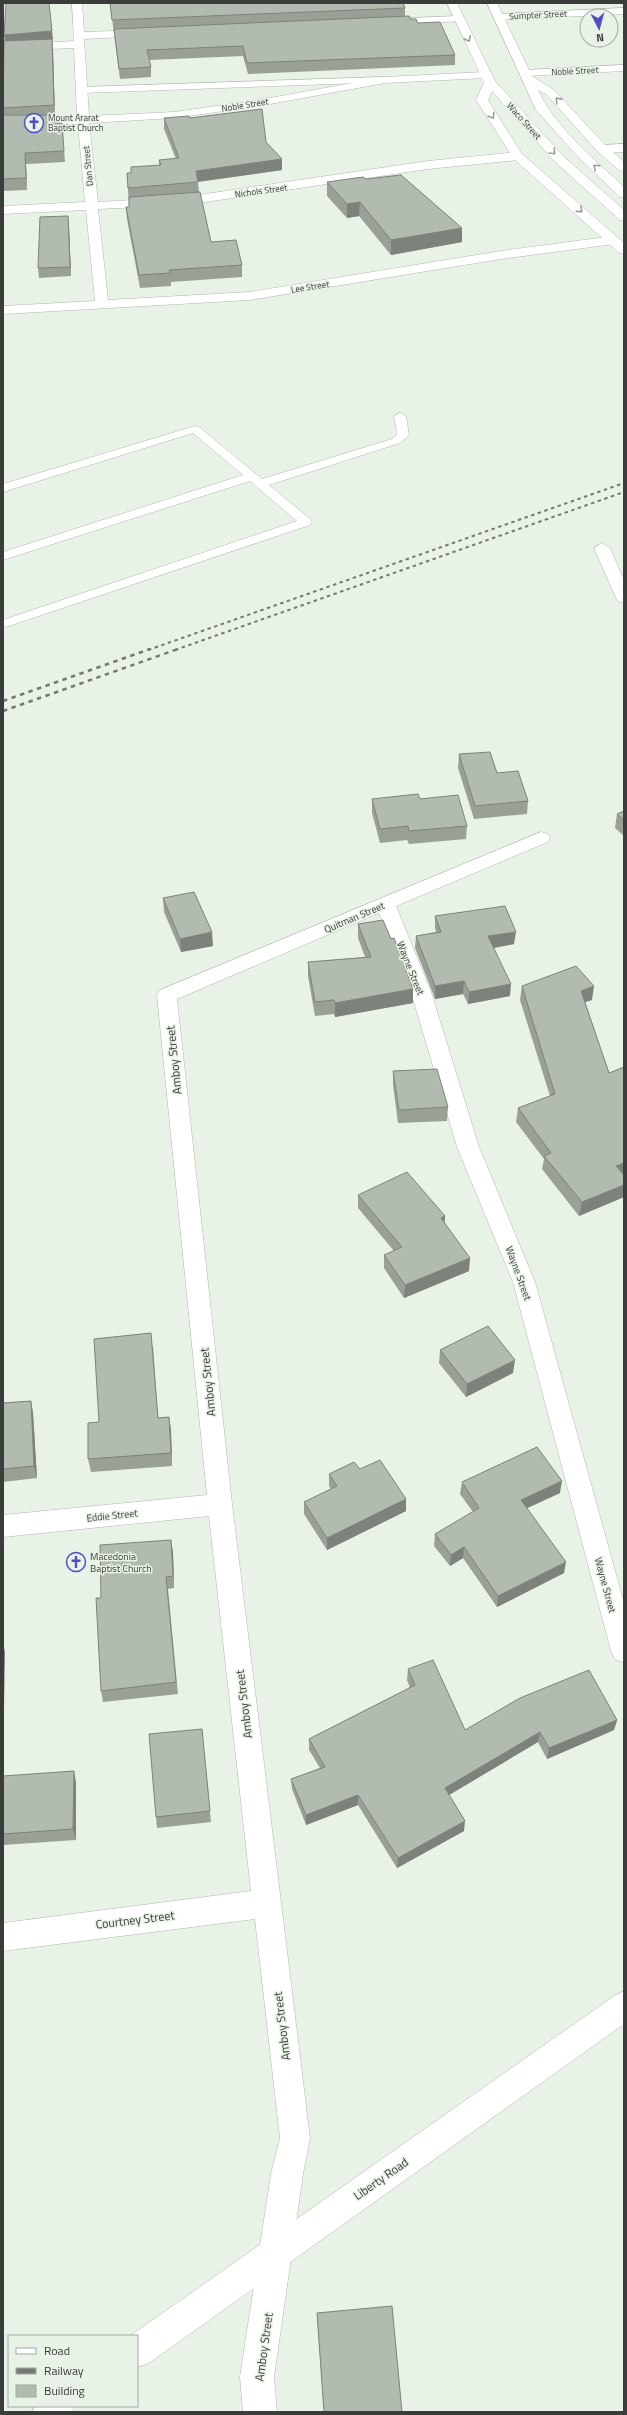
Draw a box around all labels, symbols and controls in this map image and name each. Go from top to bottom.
street label: Sumpter Street [509,6,568,23]
north arrow [579,8,619,48]
text: N [595,30,605,46]
one-way arrow [463,34,471,42]
street label: Noble Street [551,63,600,78]
street label: Noble Street [221,94,270,115]
one-way arrow [555,98,562,105]
street label: Waco Street [504,99,545,143]
place label: Mount Ararat Baptist Church [48,111,104,134]
church icon: Mount Ararat Baptist Church [23,112,45,134]
one-way arrow [487,112,495,119]
street label: Dan Street [79,144,96,187]
one-way arrow [548,147,556,155]
one-way arrow [593,165,601,172]
street label: Nichols Street [234,180,289,201]
one-way arrow [575,206,582,213]
street label: Lee Street [290,277,331,296]
street label: Quitman Street [322,898,387,937]
street label: Wayne Street [393,939,428,998]
street label: Amboy Street [160,1024,187,1095]
street label: Wayne Street [502,1244,535,1303]
street label: Amboy Street [194,1346,221,1417]
street label: Eddie Street [86,1505,139,1526]
place label: Macedonia Baptist Church [90,1549,152,1576]
church icon: Macedonia Baptist Church [65,1551,87,1573]
street label: Wayne Street [591,1556,620,1615]
street label: Amboy Street [230,1668,257,1740]
street label: Courtney Street [94,1905,176,1934]
street label: Amboy Street [268,1990,295,2062]
street label: Liberty Road [349,2153,412,2205]
street label: Amboy Street [249,2311,278,2382]
legend [8,2335,138,2407]
text: Road [44,2341,70,2360]
text: Railway [44,2361,84,2380]
text: Building [44,2381,85,2400]

